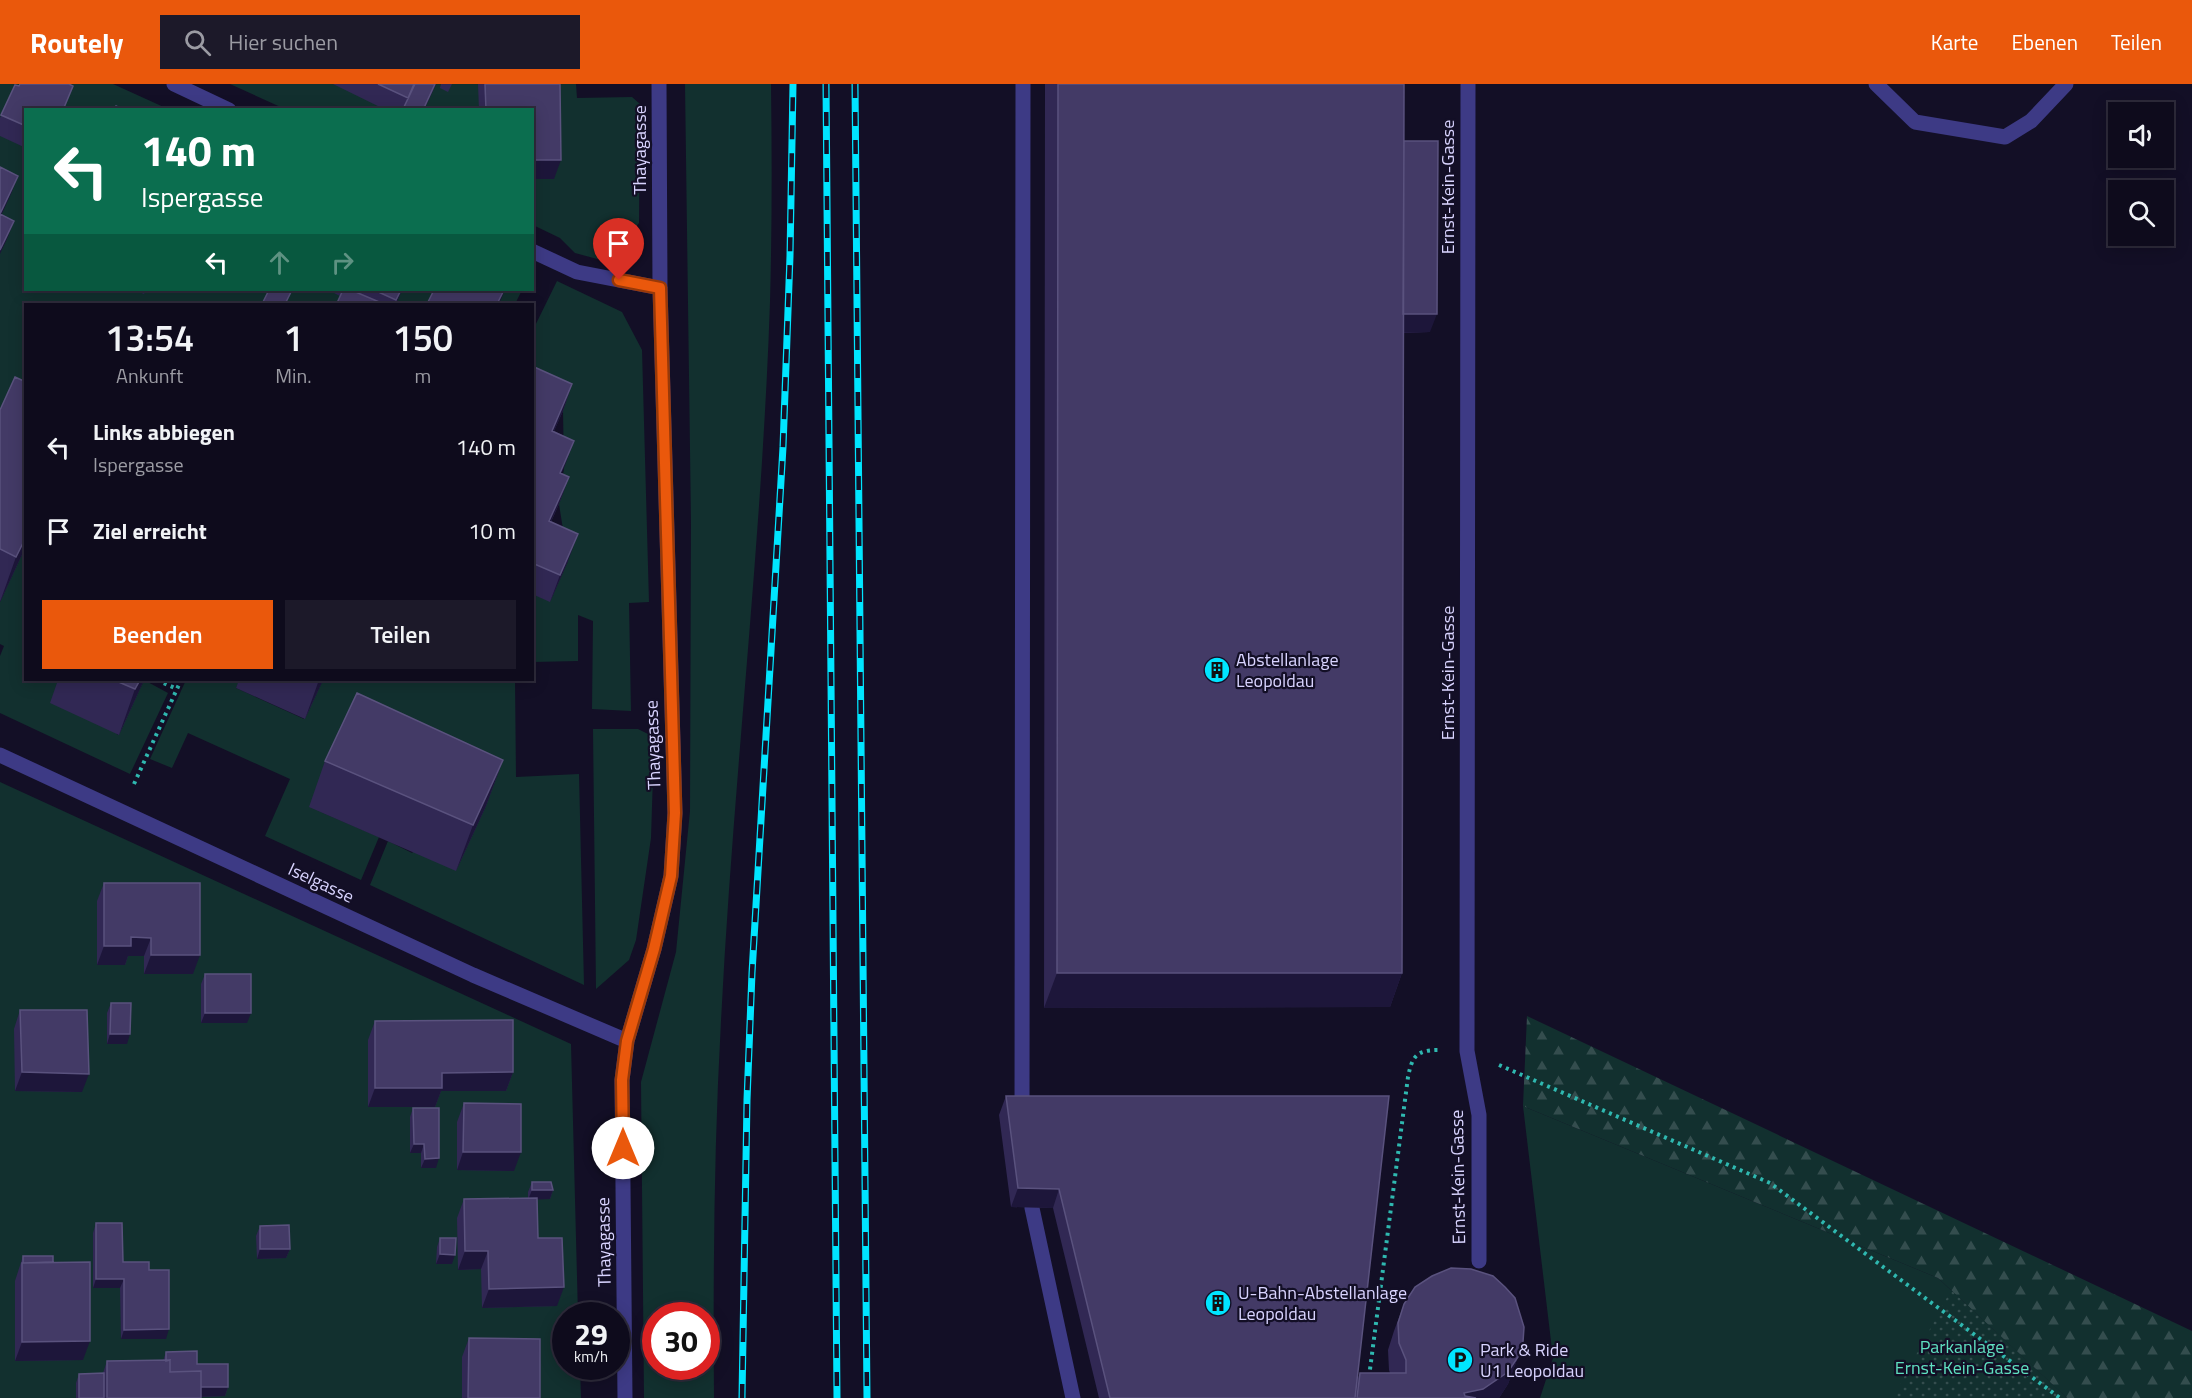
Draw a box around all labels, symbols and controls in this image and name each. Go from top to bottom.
search box [160,15,580,69]
text: Routely [30,21,124,64]
text: Hier suchen [229,25,338,59]
icon: search [181,26,214,59]
text: Karte [1931,26,1978,58]
text: Ebenen [2011,26,2078,58]
text: Teilen [2111,26,2162,58]
map controls [2108,102,2174,246]
button: sound [2108,102,2174,168]
street label: Thayagasse [626,105,653,195]
text: 140 m [141,118,256,182]
street label: Ernst-Kein-Gasse [1434,120,1461,254]
icon: left [42,132,120,210]
text: Ispergasse [141,176,263,217]
button: search [2108,180,2174,246]
pin [593,218,644,280]
icon: arrive [602,227,635,260]
icon: left [200,246,233,279]
icon: ahead [263,246,296,279]
icon: right [326,246,359,279]
text: 13:54 [105,310,194,365]
text: 1 [283,310,303,365]
text: 150 [393,310,453,365]
text: Ankunft [116,360,183,391]
text: Min. [275,360,312,391]
text: m [414,360,431,391]
text: Links abbiegen [93,415,235,449]
text: 140 m [456,430,516,464]
icon: left [42,431,75,464]
text: Ispergasse [93,449,184,480]
text: Ziel erreicht [93,514,207,548]
text: 10 m [468,514,516,548]
icon: arrive [42,515,75,548]
button: Beenden [42,600,273,669]
button: Teilen [285,600,516,669]
street label: Ernst-Kein-Gasse [1434,606,1461,740]
place label: Abstellanlage Leopoldau [1236,646,1339,694]
building icon: Abstellanlage Leopoldau [1202,655,1232,685]
street label: Thayagasse [637,700,668,790]
street label: Iselgasse [284,855,359,910]
street label: Ernst-Kein-Gasse [1443,1110,1472,1244]
position arrow [591,1116,655,1180]
street label: Thayagasse [589,1197,618,1287]
place label: U-Bahn-Abstellanlage Leopoldau [1238,1279,1407,1327]
building icon: U-Bahn-Abstellanlage Leopoldau [1203,1288,1233,1318]
speed limit sign: 30 [642,1302,720,1380]
text: 29 [574,1311,608,1357]
park label: Parkanlage Ernst-Kein-Gasse [1895,1333,2029,1381]
place label: Park & Ride U1 Leopoldau [1480,1336,1584,1384]
text: km/h [574,1345,608,1368]
parking icon: Park & Ride U1 Leopoldau [1445,1345,1475,1375]

